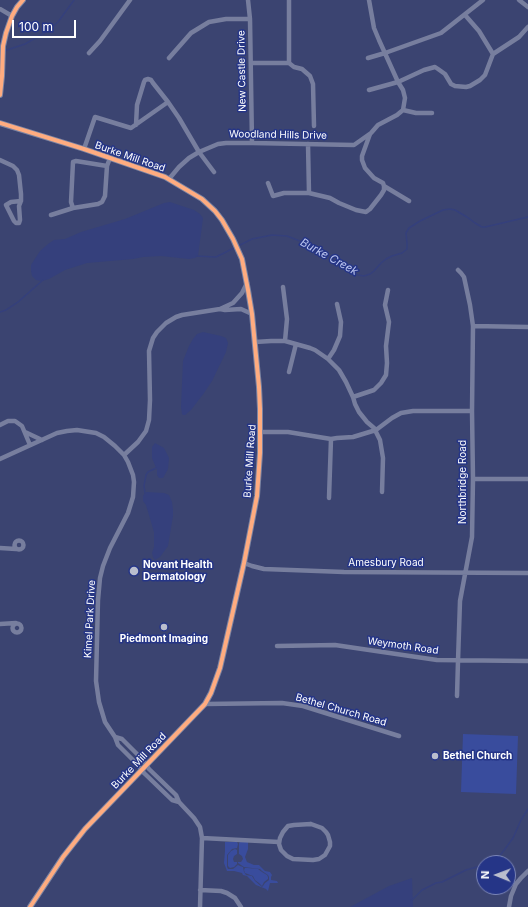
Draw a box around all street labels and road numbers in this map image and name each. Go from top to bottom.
street label: New Castle Drive [235,30,249,112]
street label: Woodland Hills Drive [229,128,327,142]
street label: Burke Mill Road [93,139,167,175]
street label: Burke Mill Road [241,424,259,498]
street label: Northbridge Road [457,440,469,524]
street label: Amesbury Road [348,557,424,569]
street label: Kimel Park Drive [82,580,98,658]
street label: Weymoth Road [367,635,439,657]
street label: Bethel Church Road [294,691,388,729]
street label: Burke Mill Road [109,730,169,792]

